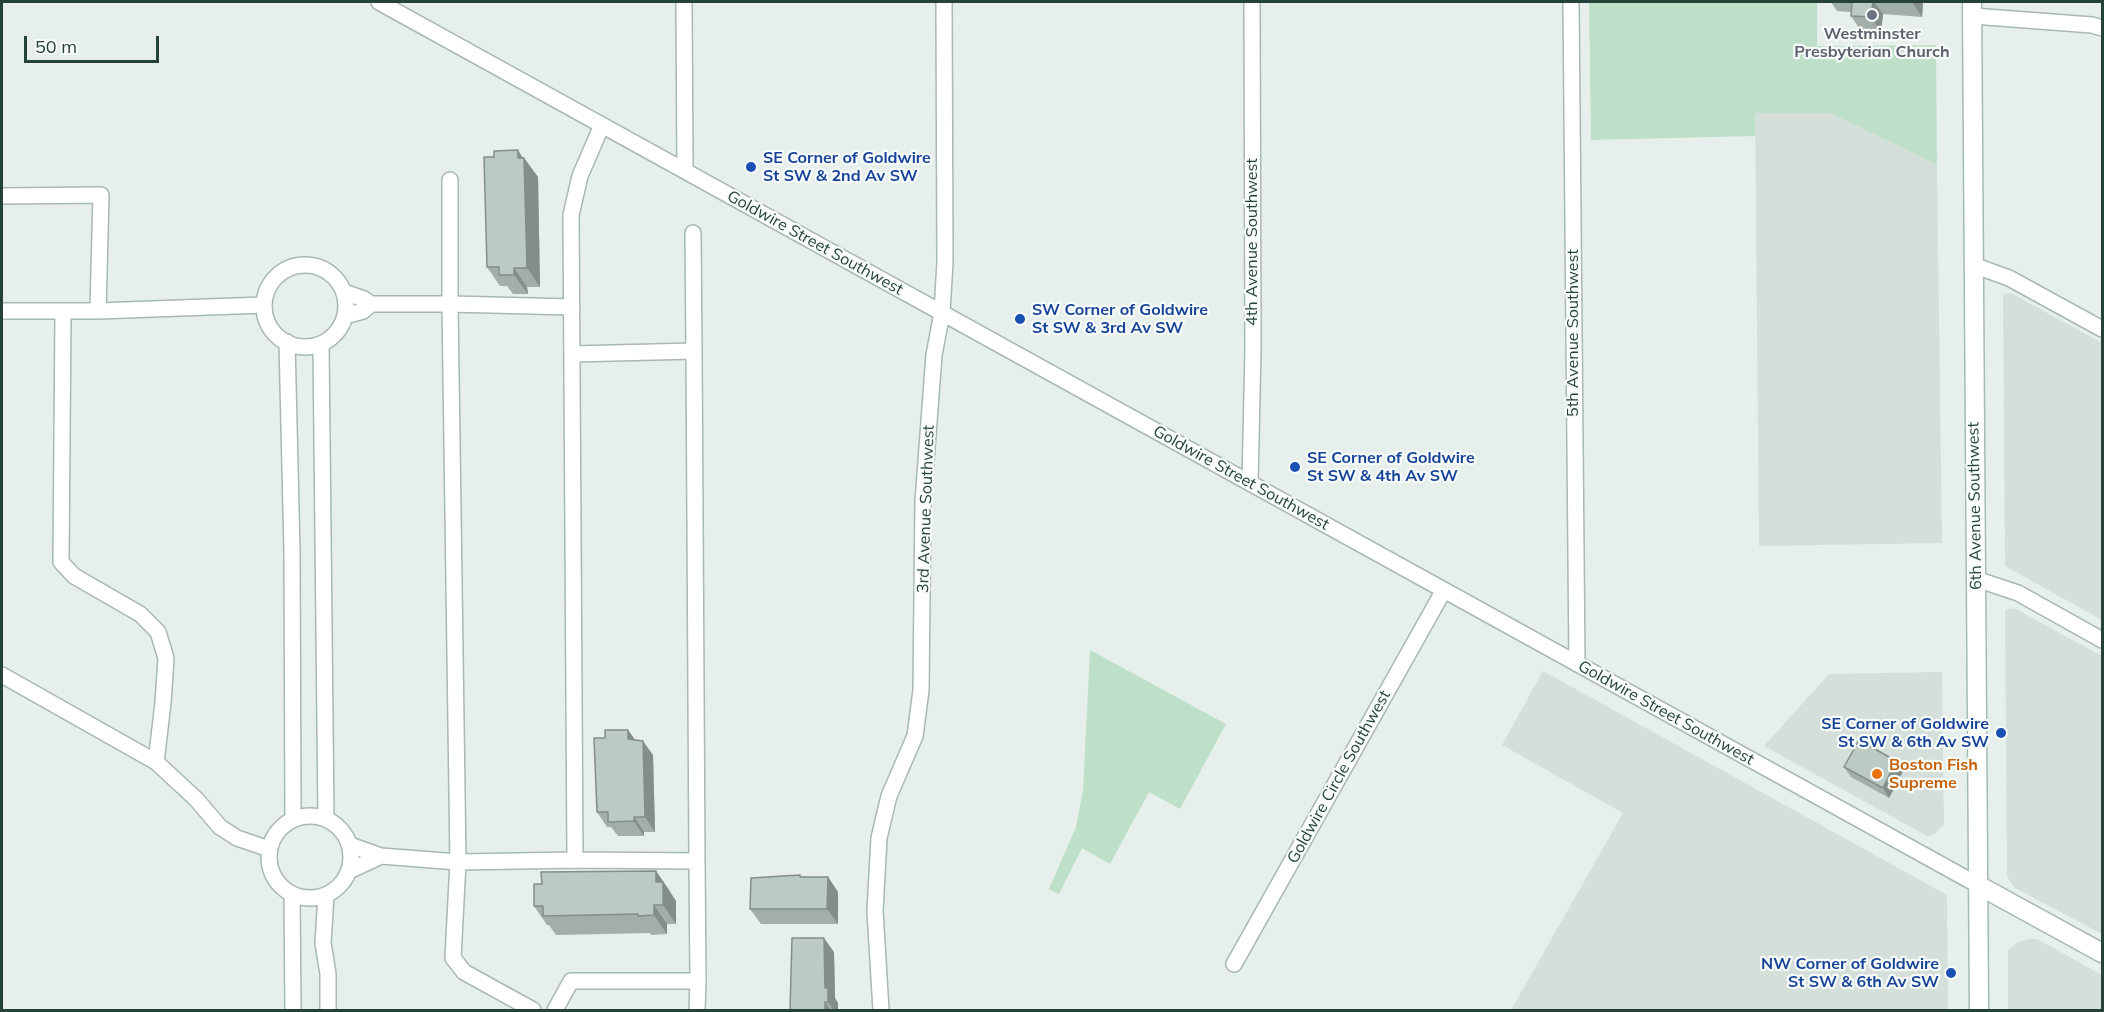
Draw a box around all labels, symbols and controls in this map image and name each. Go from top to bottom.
marker: Westminster Presbyterian Church [1865,8,1879,22]
scale bar [27,24,162,62]
place label: Westminster Presbyterian Church [1794,24,1950,62]
text: 50 m [35,35,77,58]
place label: SE Corner of Goldwire St SW & 2nd Av SW [763,148,931,186]
street label: 4th Avenue Southwest [1242,158,1262,326]
marker: SE Corner of Goldwire St SW & 2nd Av SW [744,160,758,174]
street label: Goldwire Street Southwest [724,187,906,299]
street label: 5th Avenue Southwest [1563,249,1583,417]
place label: SW Corner of Goldwire St SW & 3rd Av SW [1032,300,1208,338]
marker: SW Corner of Goldwire St SW & 3rd Av SW [1013,312,1027,326]
street label: Goldwire Street Southwest [1150,422,1332,534]
street label: 6th Avenue Southwest [1964,422,1986,590]
street label: 3rd Avenue Southwest [913,425,939,593]
place label: SE Corner of Goldwire St SW & 4th Av SW [1307,448,1475,486]
marker: SE Corner of Goldwire St SW & 4th Av SW [1288,460,1302,474]
street label: Goldwire Street Southwest [1575,657,1757,769]
street label: Goldwire Circle Southwest [1283,687,1395,867]
place label: SE Corner of Goldwire St SW & 6th Av SW [1821,714,1989,752]
marker: SE Corner of Goldwire St SW & 6th Av SW [1994,726,2008,740]
place label: Boston Fish Supreme [1889,755,1978,793]
marker: Boston Fish Supreme [1870,767,1884,781]
place label: NW Corner of Goldwire St SW & 6th Av SW [1761,954,1939,992]
marker: NW Corner of Goldwire St SW & 6th Av SW [1944,966,1958,980]

